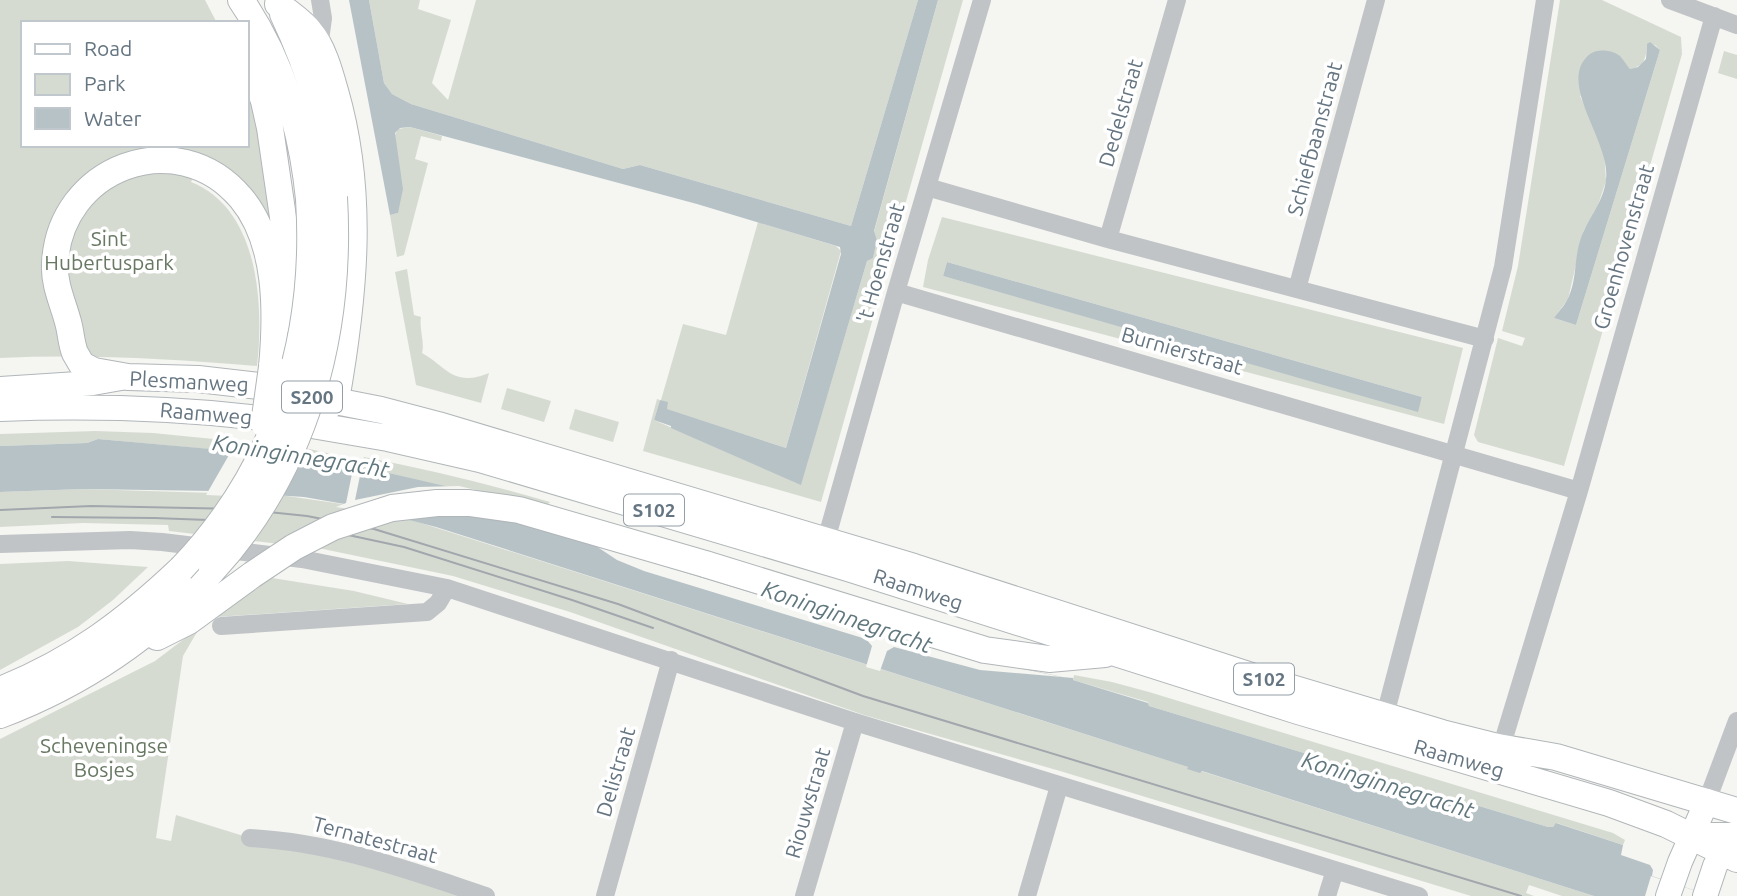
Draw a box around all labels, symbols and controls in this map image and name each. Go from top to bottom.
legend [21,21,248,147]
text: Road [84,36,132,60]
street label: Dedelstraat [1093,56,1147,169]
street label: Schiefbaanstraat [1282,59,1346,218]
text: Park [84,71,126,95]
text: Water [84,106,142,130]
street label: Groenhovenstraat [1588,161,1658,332]
street label: 't Hoenstraat [851,200,909,326]
park label: Sint Hubertuspark [44,226,174,274]
street label: Burnierstraat [1119,321,1246,379]
street label: Plesmanweg [129,366,249,396]
road number: S200 [282,382,342,412]
street label: Raamweg [159,397,253,429]
water label: Koninginnegracht [211,429,392,482]
road number: S102 [624,495,684,526]
street label: Raamweg [871,563,966,615]
water label: Koninginnegracht [759,576,937,658]
road number: S102 [1234,664,1294,694]
street label: Delistraat [591,724,639,819]
park label: Scheveningse Bosjes [40,733,168,781]
street label: Raamweg [1411,734,1507,782]
street label: Riouwstraat [780,745,834,861]
water label: Koninginnegracht [1299,746,1478,823]
street label: Ternatestraat [310,811,440,867]

